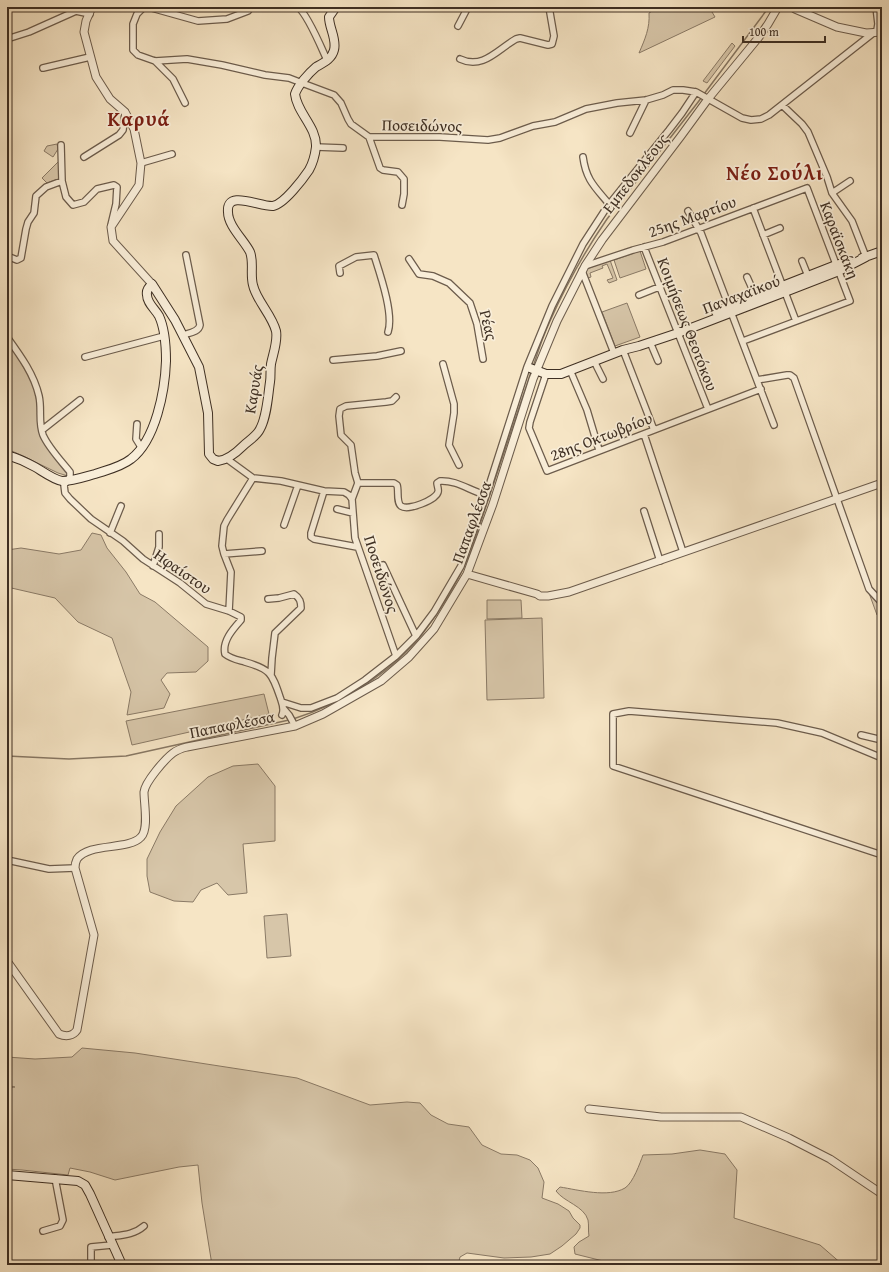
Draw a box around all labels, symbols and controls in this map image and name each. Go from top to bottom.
scale bar [743,18,825,44]
text: 100 m [749,23,779,40]
district label: Καρυά [108,104,170,133]
street label: Ποσειδώνος [382,112,463,138]
street label: Εμπεδοκλέους [596,128,674,218]
district label: Νέο Σούλι [726,158,824,187]
street label: 25ης Μαρτίου [645,189,739,243]
street label: Καραϊσκάκη [814,198,866,282]
street label: Κοιμήσεως Θεοτόκου [652,254,724,394]
street label: Παναχαϊκού [698,268,784,320]
street label: Ρέας [474,307,504,343]
street label: Καρυάς [237,363,269,415]
street label: 28ης Οκτωβρίου [546,405,656,467]
street label: Παπαφλέσσα [445,477,497,567]
street label: Ποσειδώνος [358,532,406,616]
street label: Ηφαίστου [149,542,217,600]
street label: Παπαφλέσσα [187,704,277,744]

